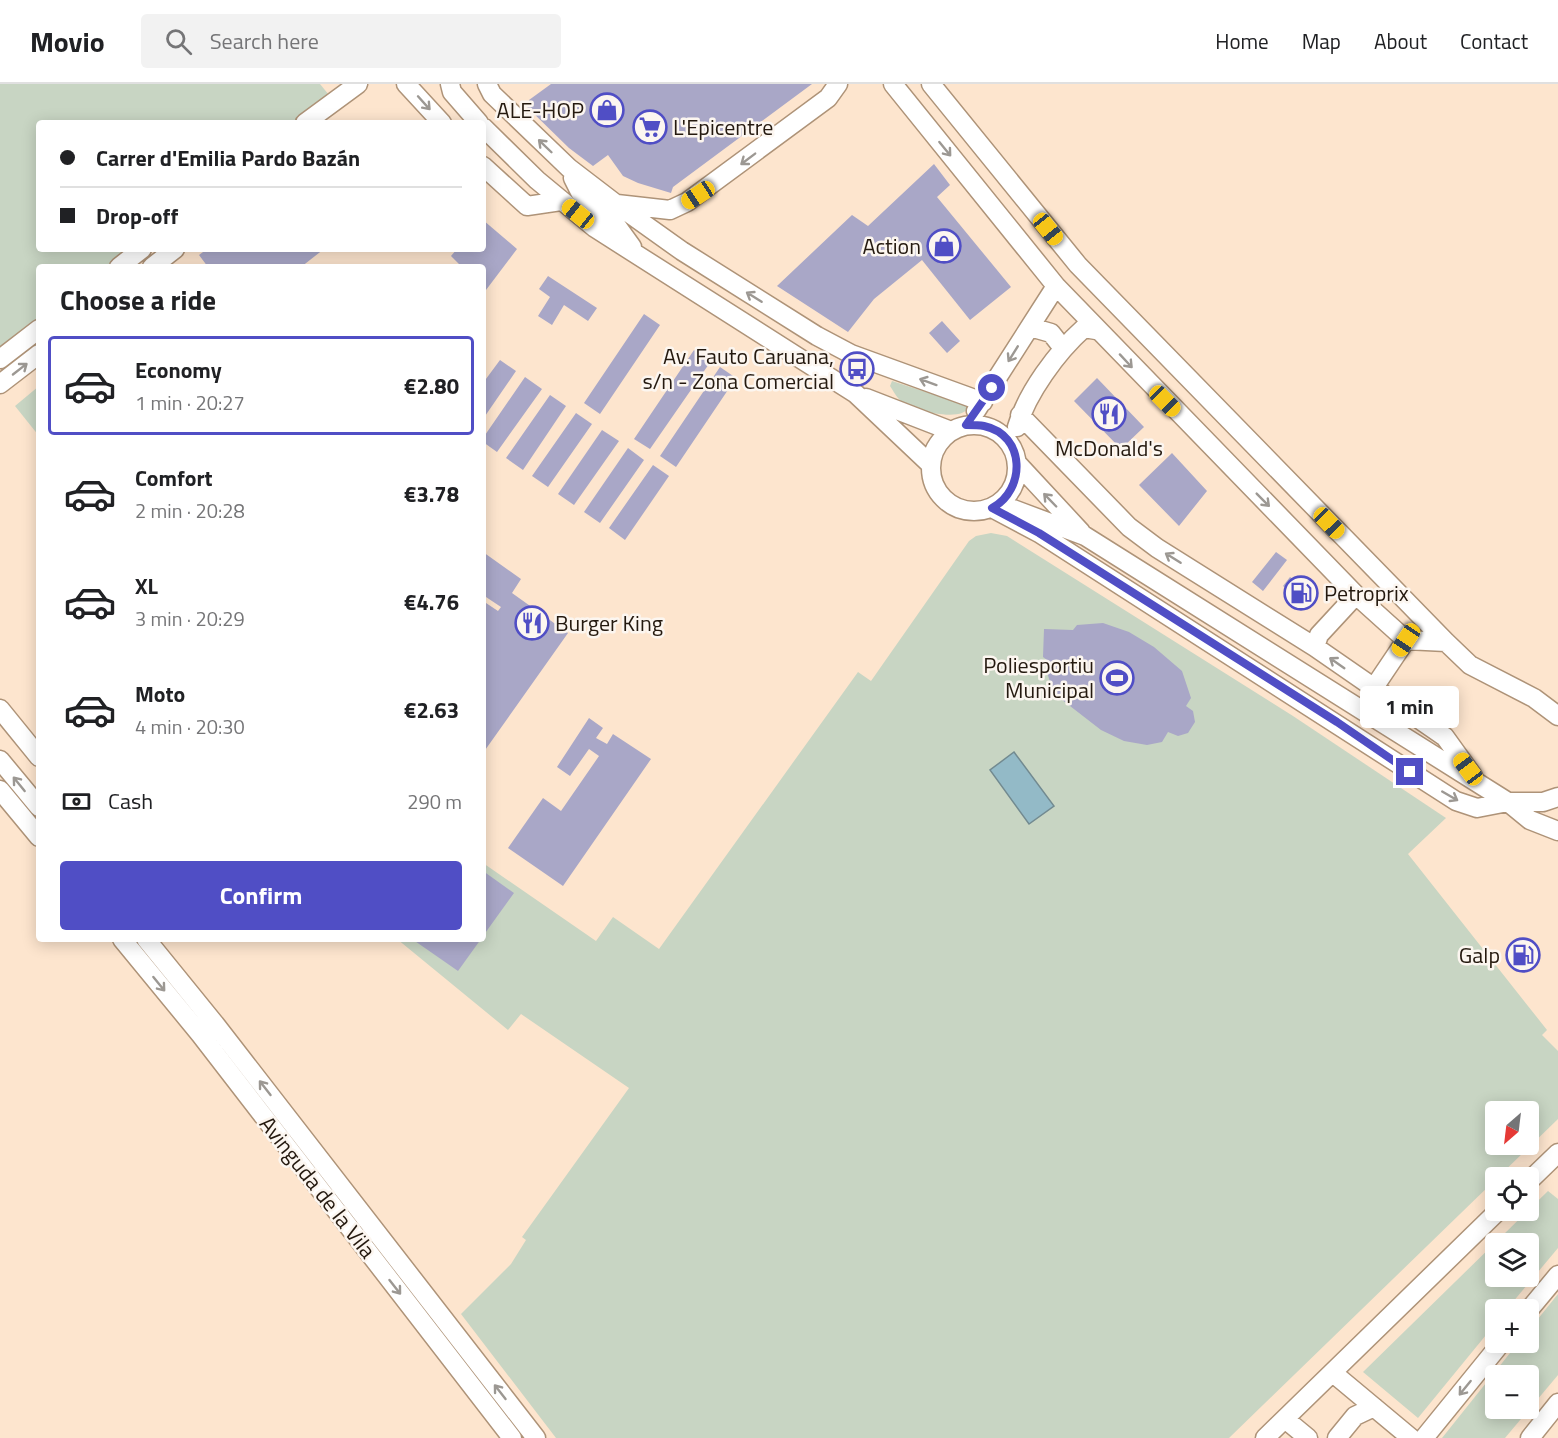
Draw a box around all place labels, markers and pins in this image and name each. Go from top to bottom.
shop icon: ALE-HOP [589,92,625,128]
place label: ALE-HOP [497,93,584,127]
supermarket icon: L'Epicentre [632,109,668,145]
place label: L'Epicentre [673,110,773,144]
shop icon: Action [926,228,962,264]
place label: Action [862,229,921,263]
place label: Av. Fauto Caruana, s/n - Zona Comercial [642,339,834,398]
bus stop icon: Av. Fauto Caruana, s/n - Zona Comercial [839,351,875,387]
restaurant icon: McDonald's [1091,396,1127,432]
place label: McDonald's [1055,431,1163,465]
fuel station icon: Petroprix [1283,575,1319,611]
place label: Petroprix [1324,576,1409,610]
restaurant icon: Burger King [514,605,550,641]
place label: Burger King [555,606,663,640]
place label: Poliesportiu Municipal [983,648,1094,707]
sports icon: Poliesportiu Municipal [1099,660,1135,696]
fuel station icon: Galp [1505,937,1541,973]
place label: Galp [1459,938,1500,972]

